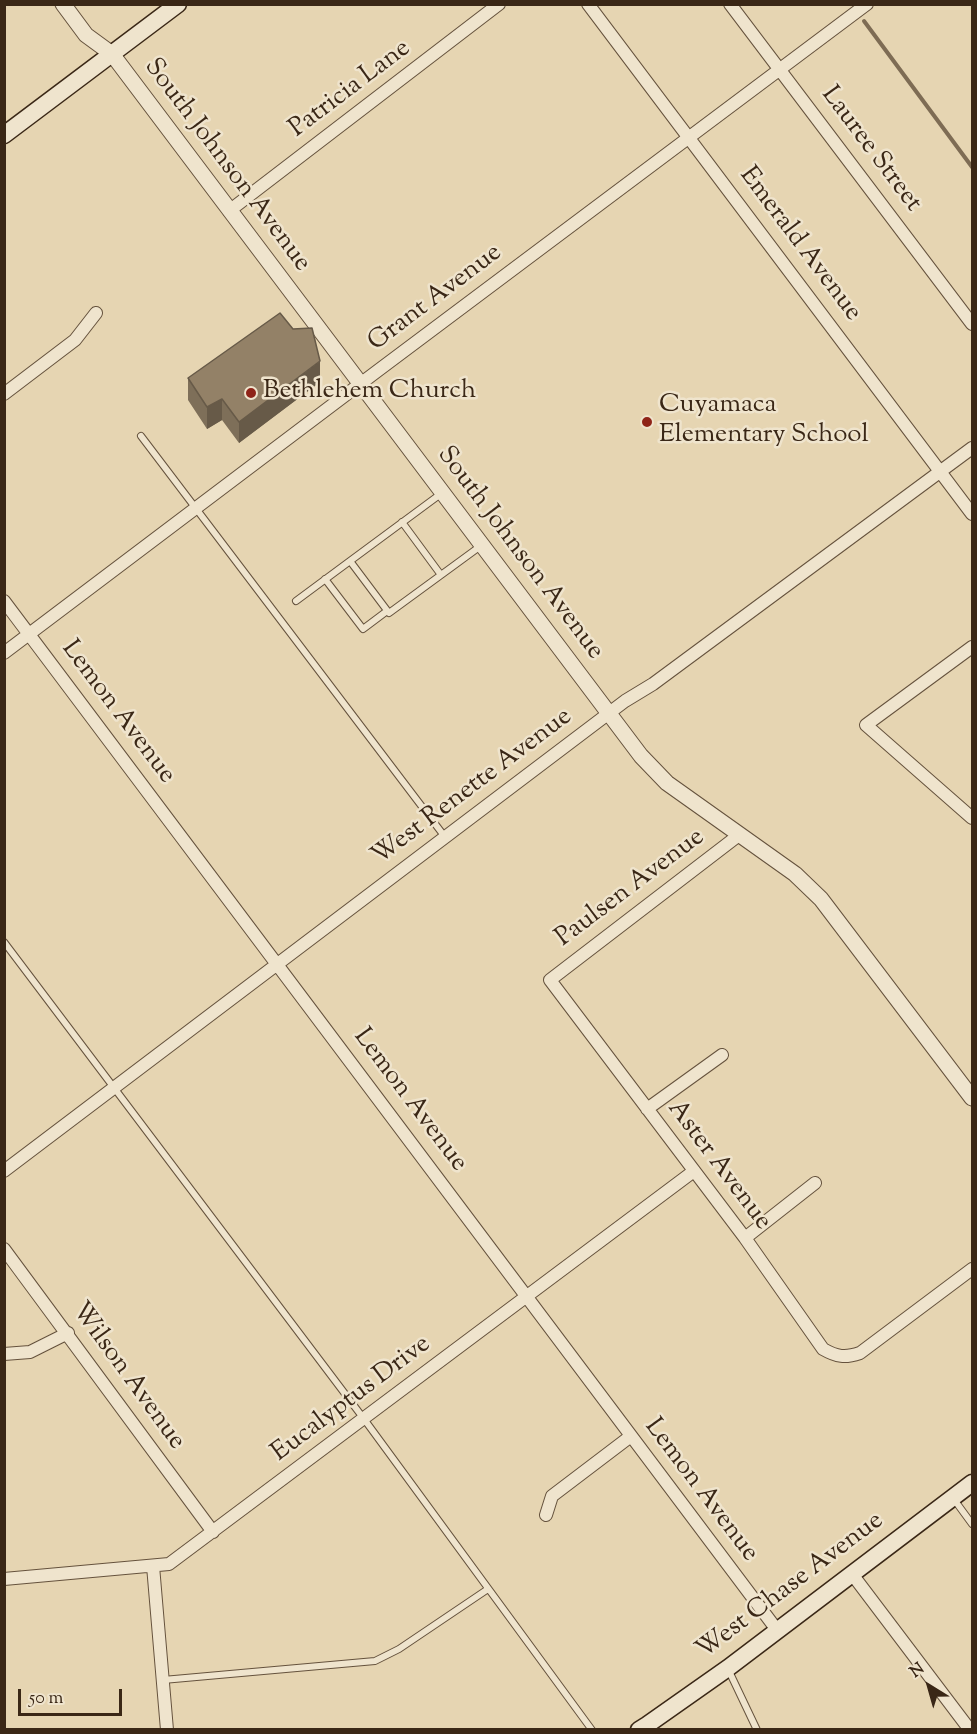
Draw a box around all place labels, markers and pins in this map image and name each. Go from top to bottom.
place label: Bethlehem Church [263,377,476,409]
marker: Bethlehem Church [244,386,258,400]
place label: Cuyamaca Elementary School [659,391,869,452]
marker: Cuyamaca Elementary School [640,415,654,429]

